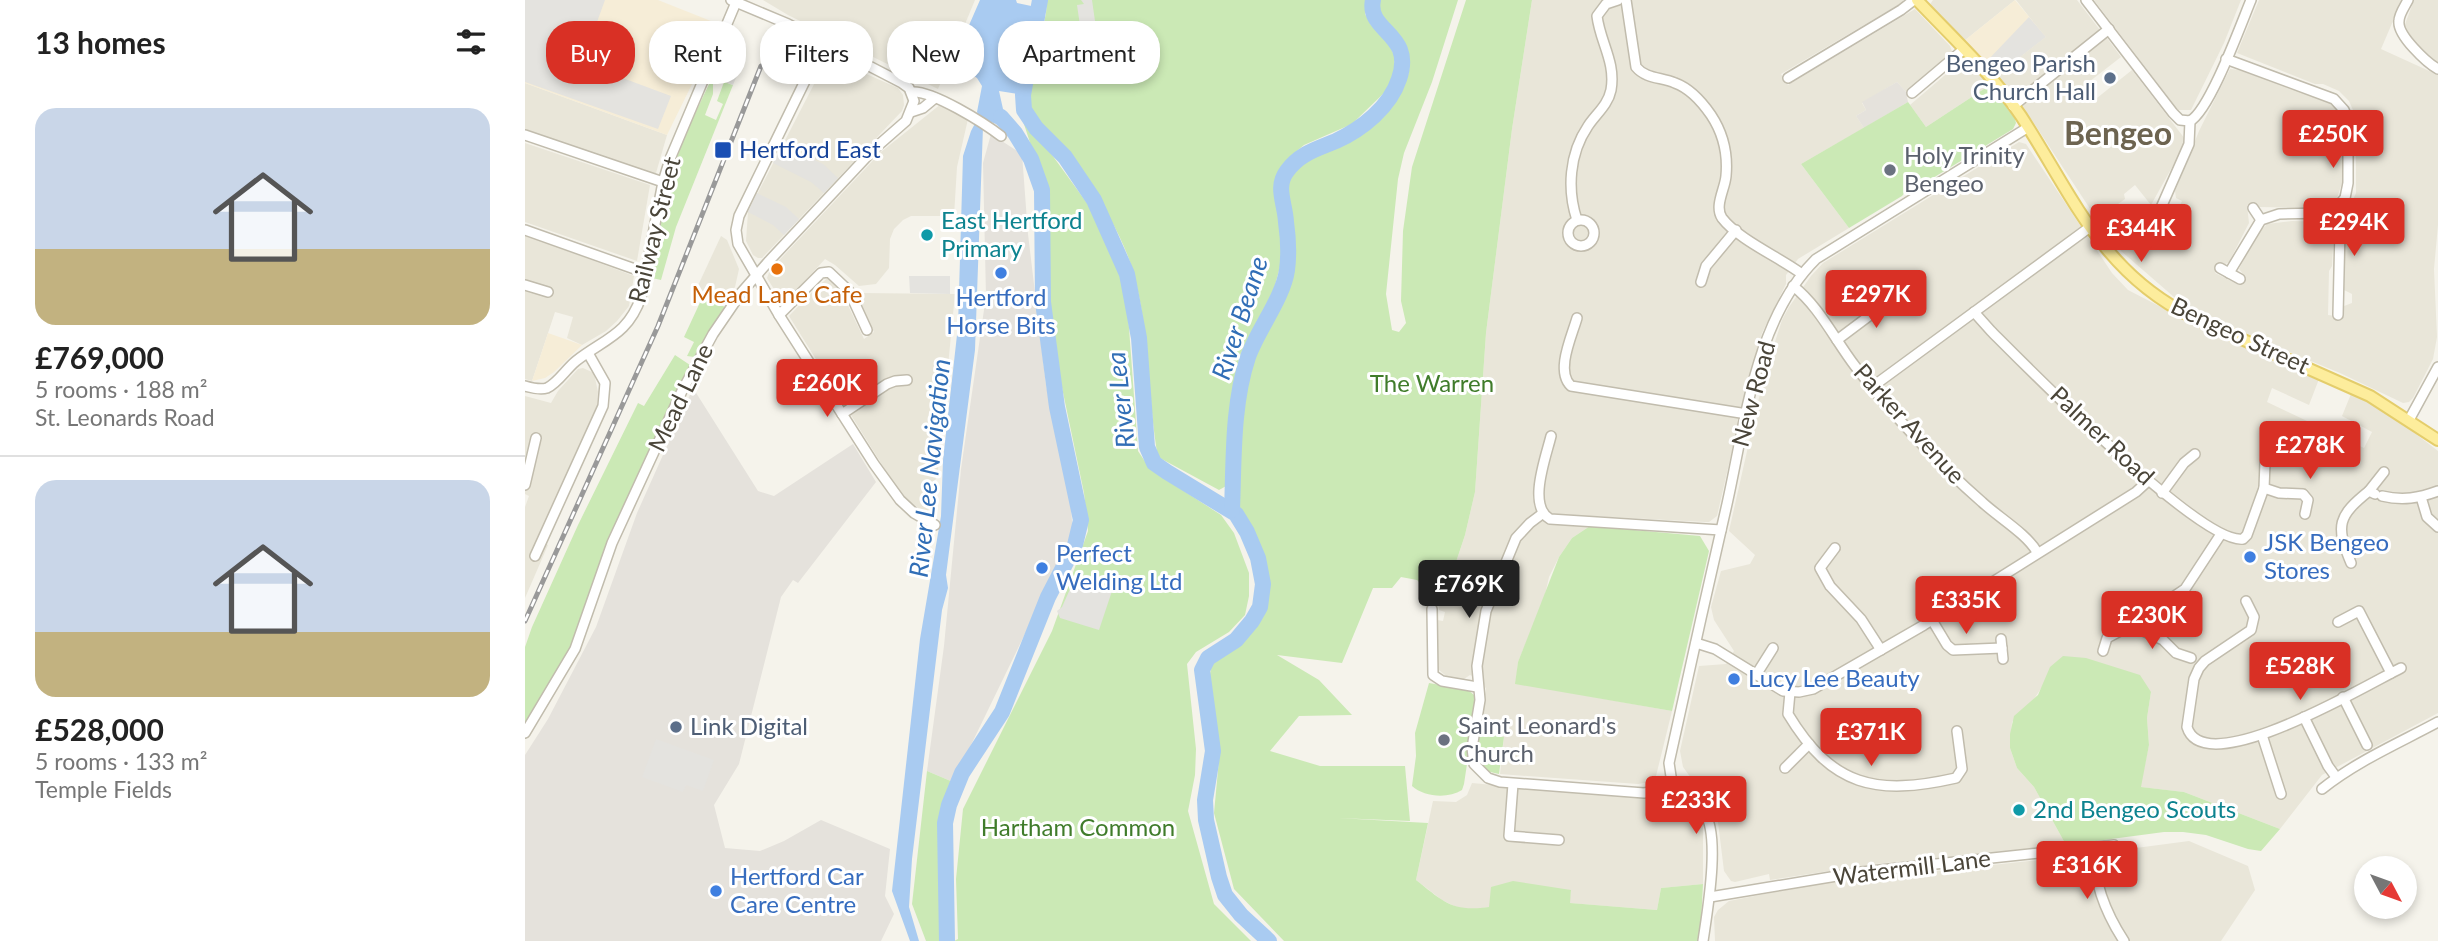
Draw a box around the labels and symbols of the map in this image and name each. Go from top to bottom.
place label: Bengeo Parish Church Hall [1946,48,2096,105]
marker: Bengeo Parish Church Hall [2102,70,2118,86]
pin: £250K [2284,110,2382,170]
district label: Bengeo [2064,113,2172,152]
place label: Hertford East [739,134,881,163]
marker: Hertford East [713,140,733,160]
place label: Holy Trinity Bengeo [1904,140,2025,197]
street label: Railway Street [621,153,686,306]
marker: Holy Trinity Bengeo [1882,162,1898,178]
pin: £294K [2305,198,2403,258]
pin: £344K [2092,204,2190,264]
place label: East Hertford Primary [941,205,1083,262]
marker: East Hertford Primary [919,227,935,243]
water label: River Beane [1204,252,1274,383]
marker: Mead Lane Cafe [769,261,785,277]
marker: Hertford Horse Bits [993,265,1009,281]
pin: £297K [1827,270,1925,330]
place label: Mead Lane Cafe [691,279,863,308]
place label: Hertford Horse Bits [946,282,1056,339]
street label: Bengeo Street [2167,290,2315,379]
street label: New Road [1725,338,1781,450]
street label: Mead Lane [641,339,718,456]
water label: River Lea [1099,350,1141,450]
water label: River Lee Navigation [902,357,956,579]
street label: Parker Avenue [1849,357,1972,489]
pin: £260K [778,360,876,419]
park label: The Warren [1370,368,1494,397]
street label: Palmer Road [2045,379,2161,490]
pin: £278K [2261,421,2359,481]
place label: JSK Bengeo Stores [2264,527,2389,584]
place label: Perfect Welding Ltd [1056,538,1182,595]
marker: JSK Bengeo Stores [2242,549,2258,565]
marker: Perfect Welding Ltd [1034,560,1050,576]
pin: £769K [1420,560,1518,620]
pin: £335K [1917,576,2015,636]
pin: £230K [2103,592,2201,651]
pin: £528K [2251,642,2349,702]
place label: Lucy Lee Beauty [1748,663,1920,692]
marker: Lucy Lee Beauty [1726,671,1742,687]
pin: £371K [1822,708,1920,768]
place label: Saint Leonard's Church [1458,710,1616,767]
place label: Link Digital [690,711,808,740]
marker: Link Digital [668,719,684,735]
marker: Saint Leonard's Church [1436,732,1452,748]
pin: £233K [1647,776,1745,836]
place label: 2nd Bengeo Scouts [2033,794,2236,823]
marker: 2nd Bengeo Scouts [2011,802,2027,818]
park label: Hartham Common [981,812,1175,841]
street label: Watermill Lane [1831,842,1992,891]
pin: £316K [2038,842,2136,901]
north arrow [2354,856,2417,919]
place label: Hertford Car Care Centre [730,861,864,918]
marker: Hertford Car Care Centre [708,883,724,899]

